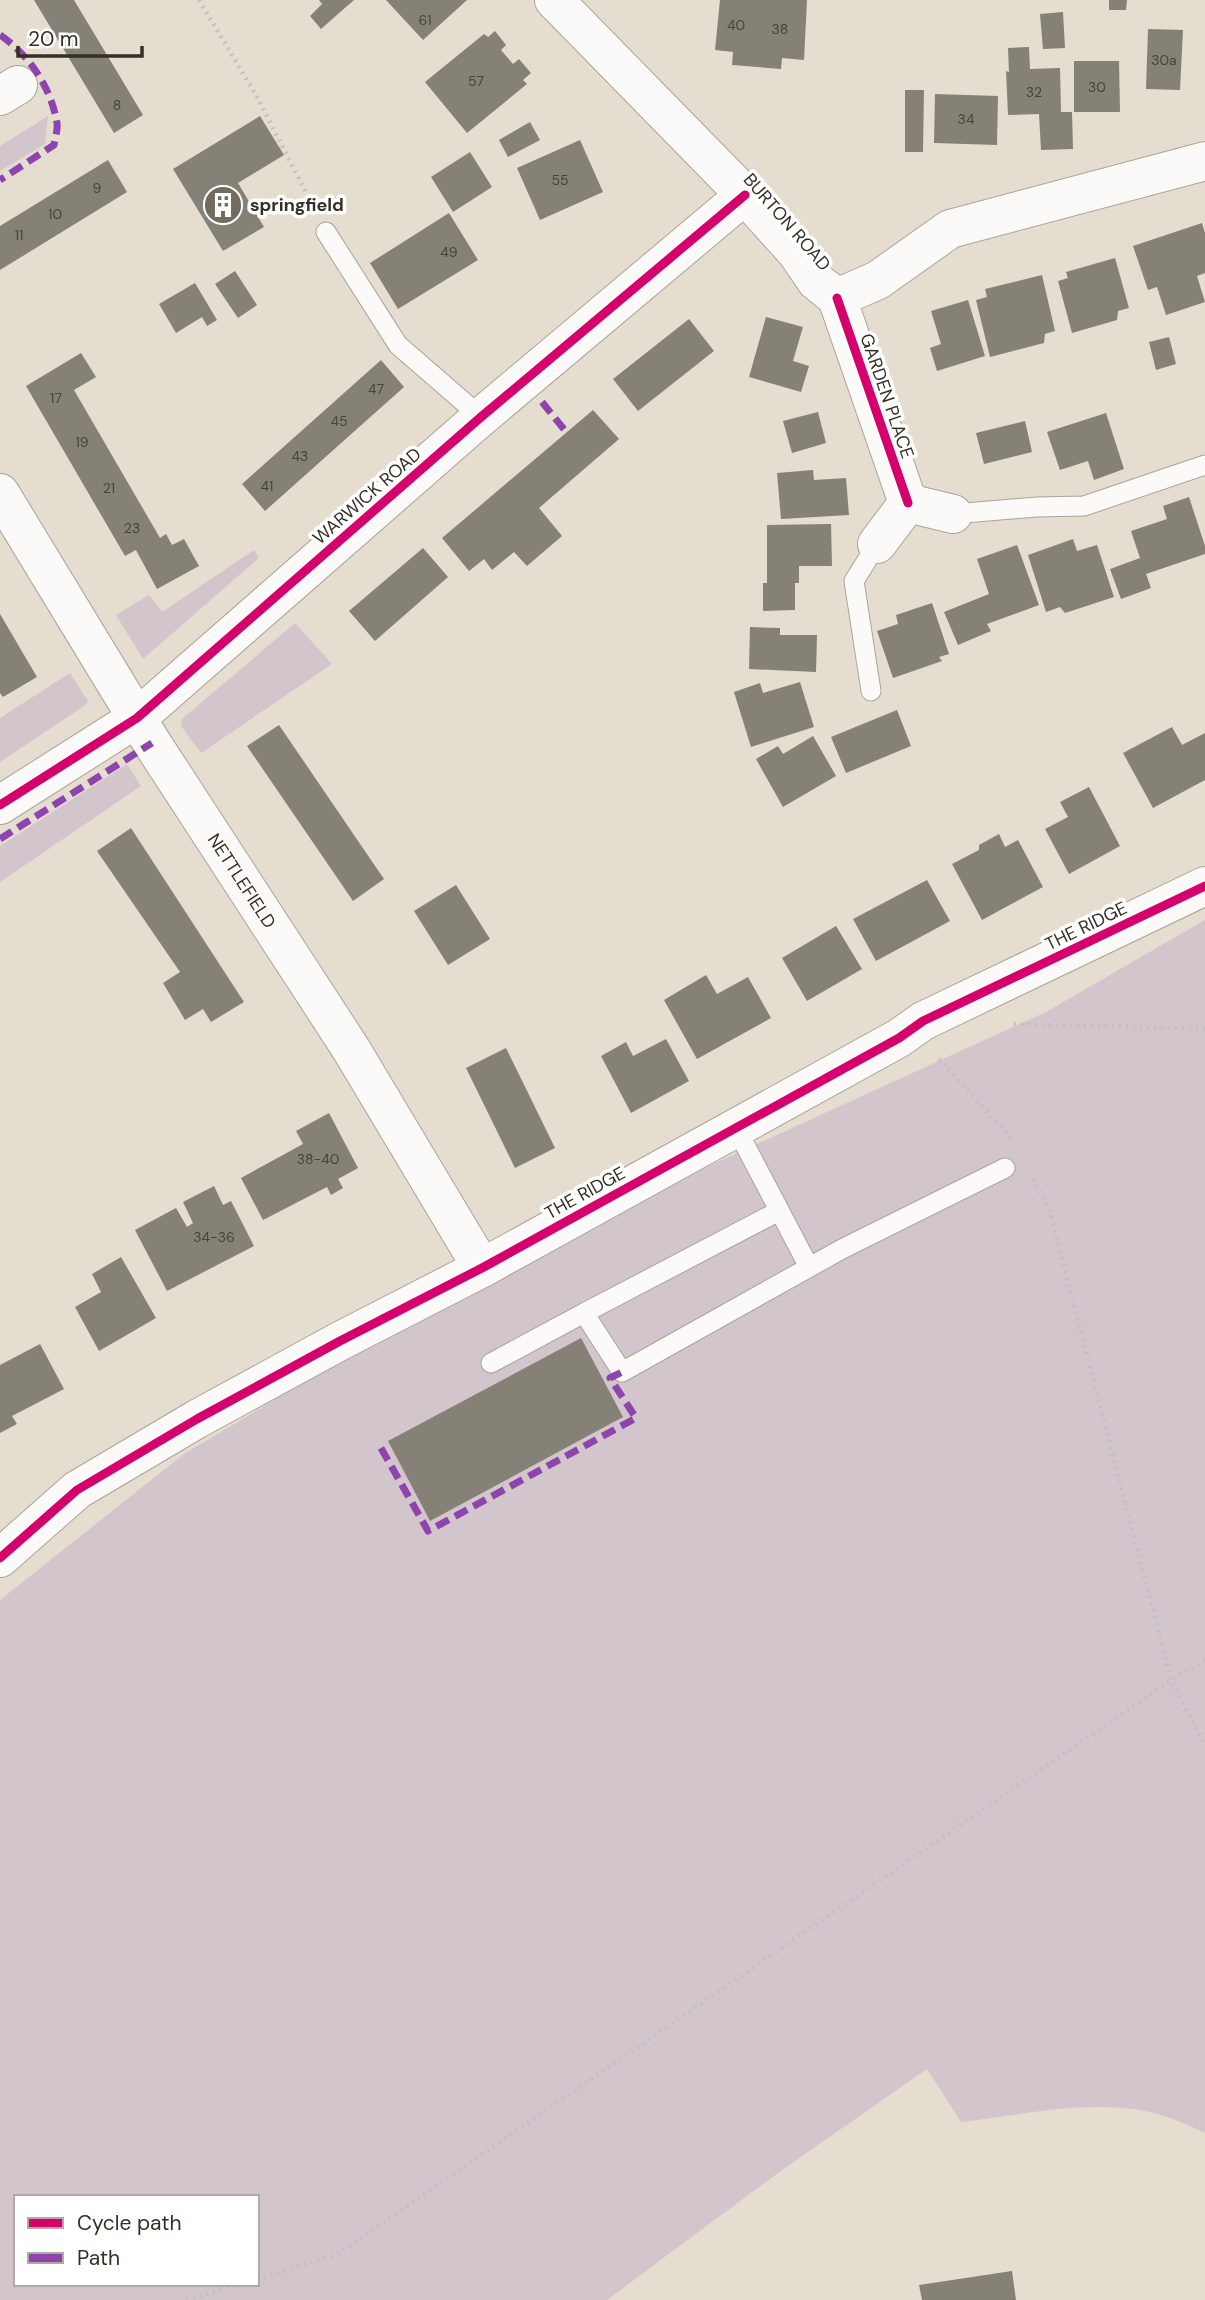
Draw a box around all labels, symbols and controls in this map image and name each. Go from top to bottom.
house number: 61 [418,11,432,29]
scale bar [18,14,142,58]
house number: 40 [727,16,745,34]
house number: 38 [772,20,788,38]
text: 20 m [28,25,79,53]
house number: 30a [1151,51,1177,69]
house number: 57 [468,72,484,90]
house number: 30 [1088,78,1106,96]
house number: 32 [1026,83,1042,101]
house number: 8 [113,96,121,114]
house number: 34 [958,110,975,128]
street label: BURTON ROAD [738,168,836,276]
house number: 55 [551,171,569,189]
house number: 9 [93,179,102,197]
building icon: springfield [202,184,244,226]
place label: springfield [250,193,344,217]
house number: 10 [48,205,62,223]
house number: 11 [15,226,23,244]
house number: 49 [440,243,458,261]
street label: GARDEN PLACE [854,330,920,462]
house number: 47 [368,380,384,398]
house number: 17 [50,389,62,407]
house number: 45 [330,412,348,430]
house number: 19 [75,433,89,451]
street label: WARWICK ROAD [308,442,426,550]
house number: 43 [292,447,308,465]
house number: 41 [261,477,273,495]
house number: 21 [103,479,115,497]
house number: 23 [124,519,140,537]
street label: NETTLEFIELD [202,829,281,933]
street label: THE RIDGE [1041,896,1131,956]
house number: 38-40 [297,1150,339,1168]
street label: THE RIDGE [541,1161,629,1225]
house number: 34-36 [193,1228,235,1246]
legend [14,2195,259,2286]
text: Cycle path [77,2209,182,2237]
text: Path [77,2244,120,2272]

